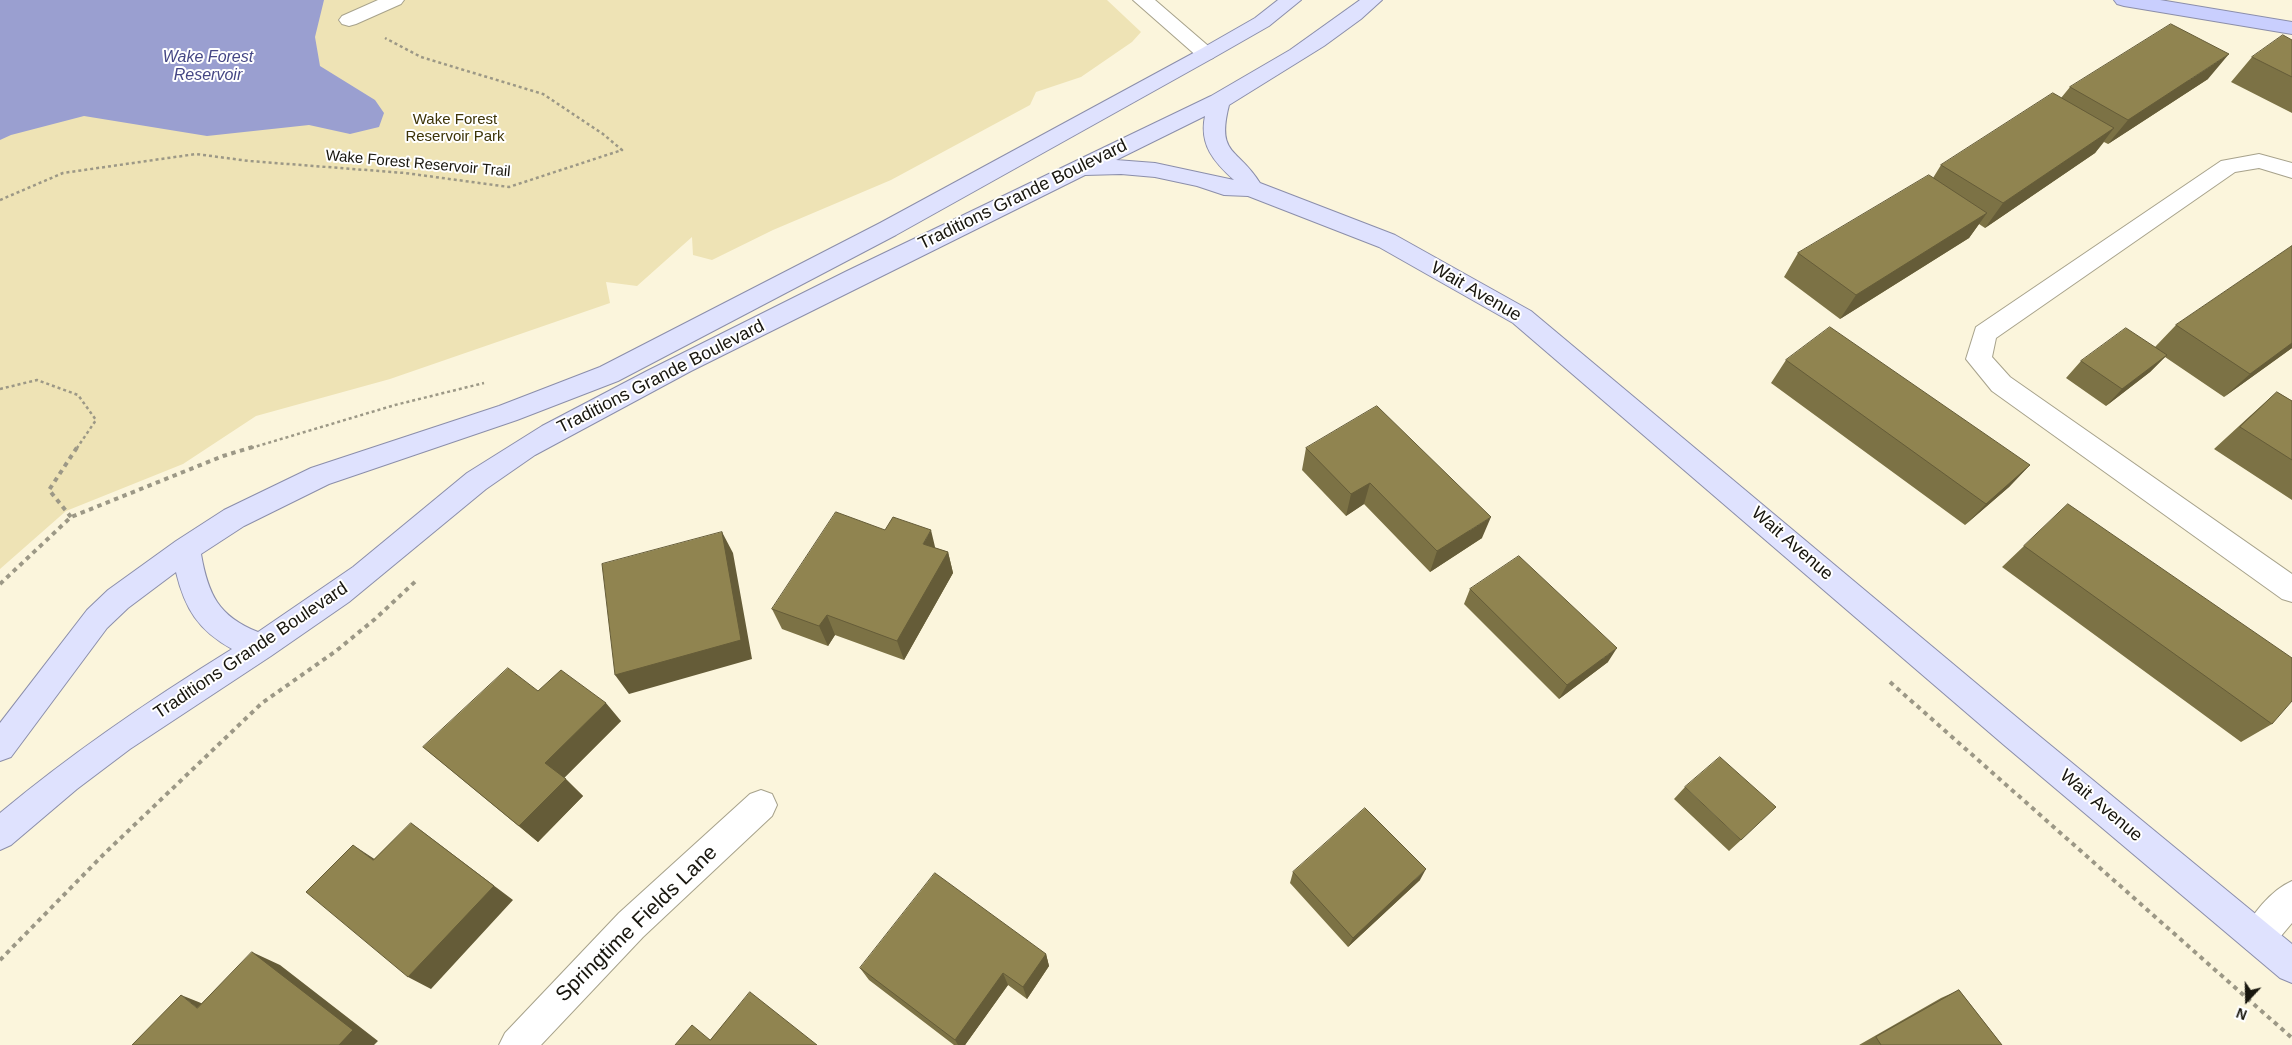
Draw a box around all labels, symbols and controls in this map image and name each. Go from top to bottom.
water label: Wake Forest Reservoir [163,48,253,86]
park label: Wake Forest Reservoir Park [405,111,505,146]
street label: Traditions Grande Boulevard [915,135,1131,255]
street label: Wake Forest Reservoir Trail [325,147,511,181]
street label: Wait Avenue [1427,257,1525,327]
street label: Traditions Grande Boulevard [554,315,768,439]
street label: Wait Avenue [1747,503,1837,585]
street label: Traditions Grande Boulevard [150,578,352,724]
street label: Wait Avenue [2055,765,2147,847]
street label: Springtime Fields Lane [551,840,723,1008]
north arrow [2222,975,2272,1025]
text: N [2234,1005,2249,1023]

